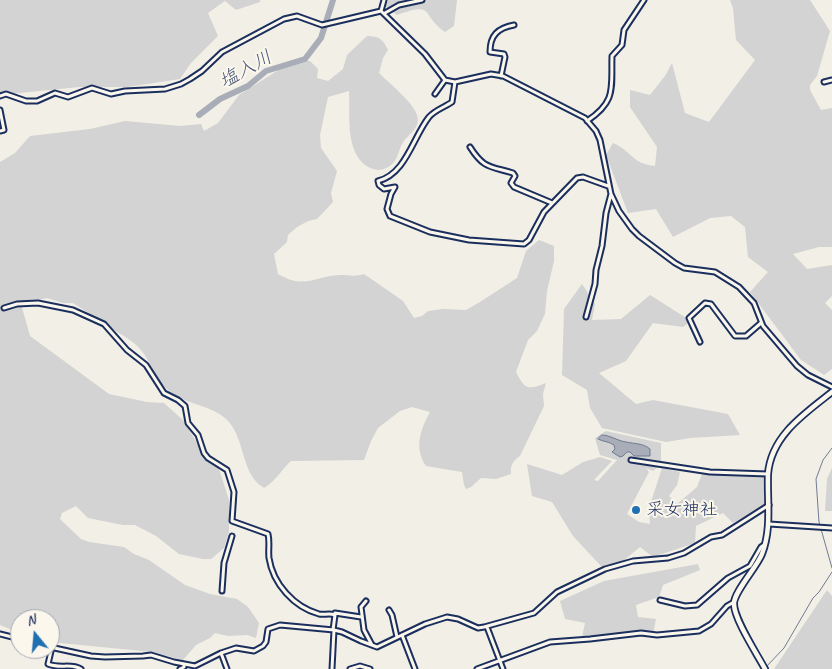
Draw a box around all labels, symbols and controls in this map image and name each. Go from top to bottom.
water label: 塩入川 [216,46,276,94]
place label: 采女神社 [646,499,718,521]
marker: 采女神社 [630,504,642,516]
north arrow [10,609,60,659]
text: N [24,611,37,630]

